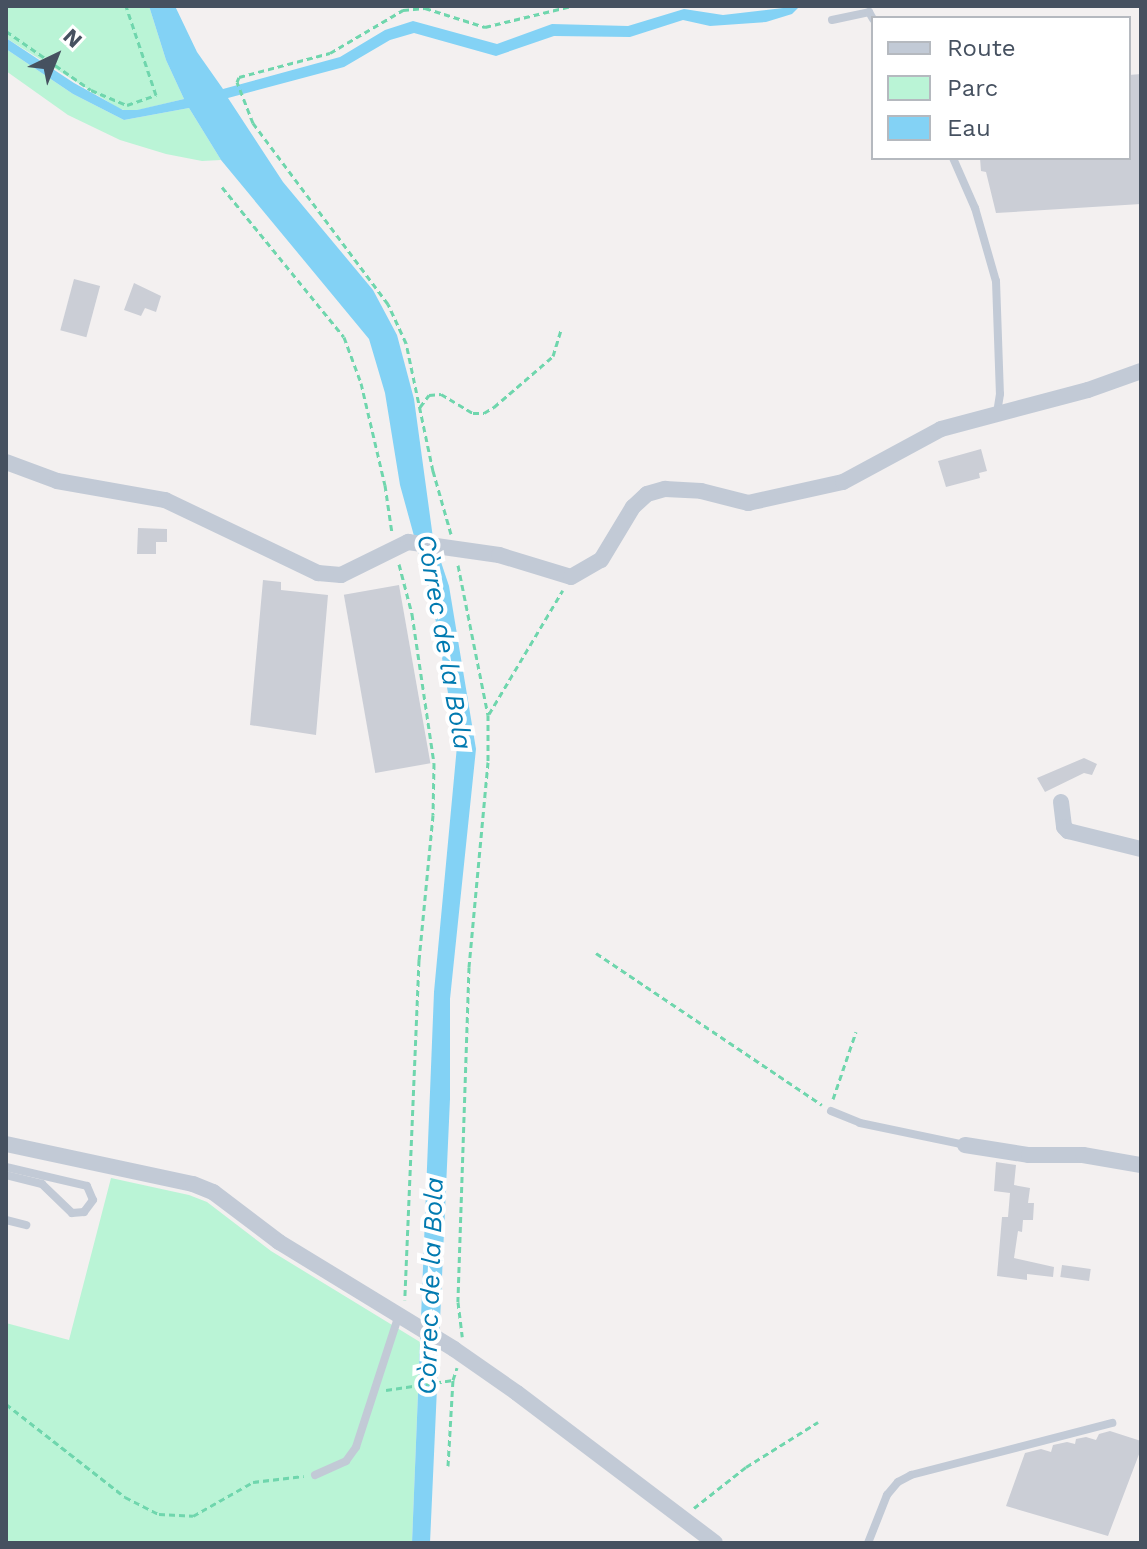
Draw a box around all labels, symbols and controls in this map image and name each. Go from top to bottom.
north arrow [16,16,96,96]
legend [871,16,1131,160]
text: N [58,23,87,53]
text: Route [947,34,1016,62]
text: Parc [947,74,998,102]
text: Eau [947,114,991,142]
water label: Còrrec de la Bola [410,532,478,752]
water label: Còrrec de la Bola [412,1177,450,1395]

